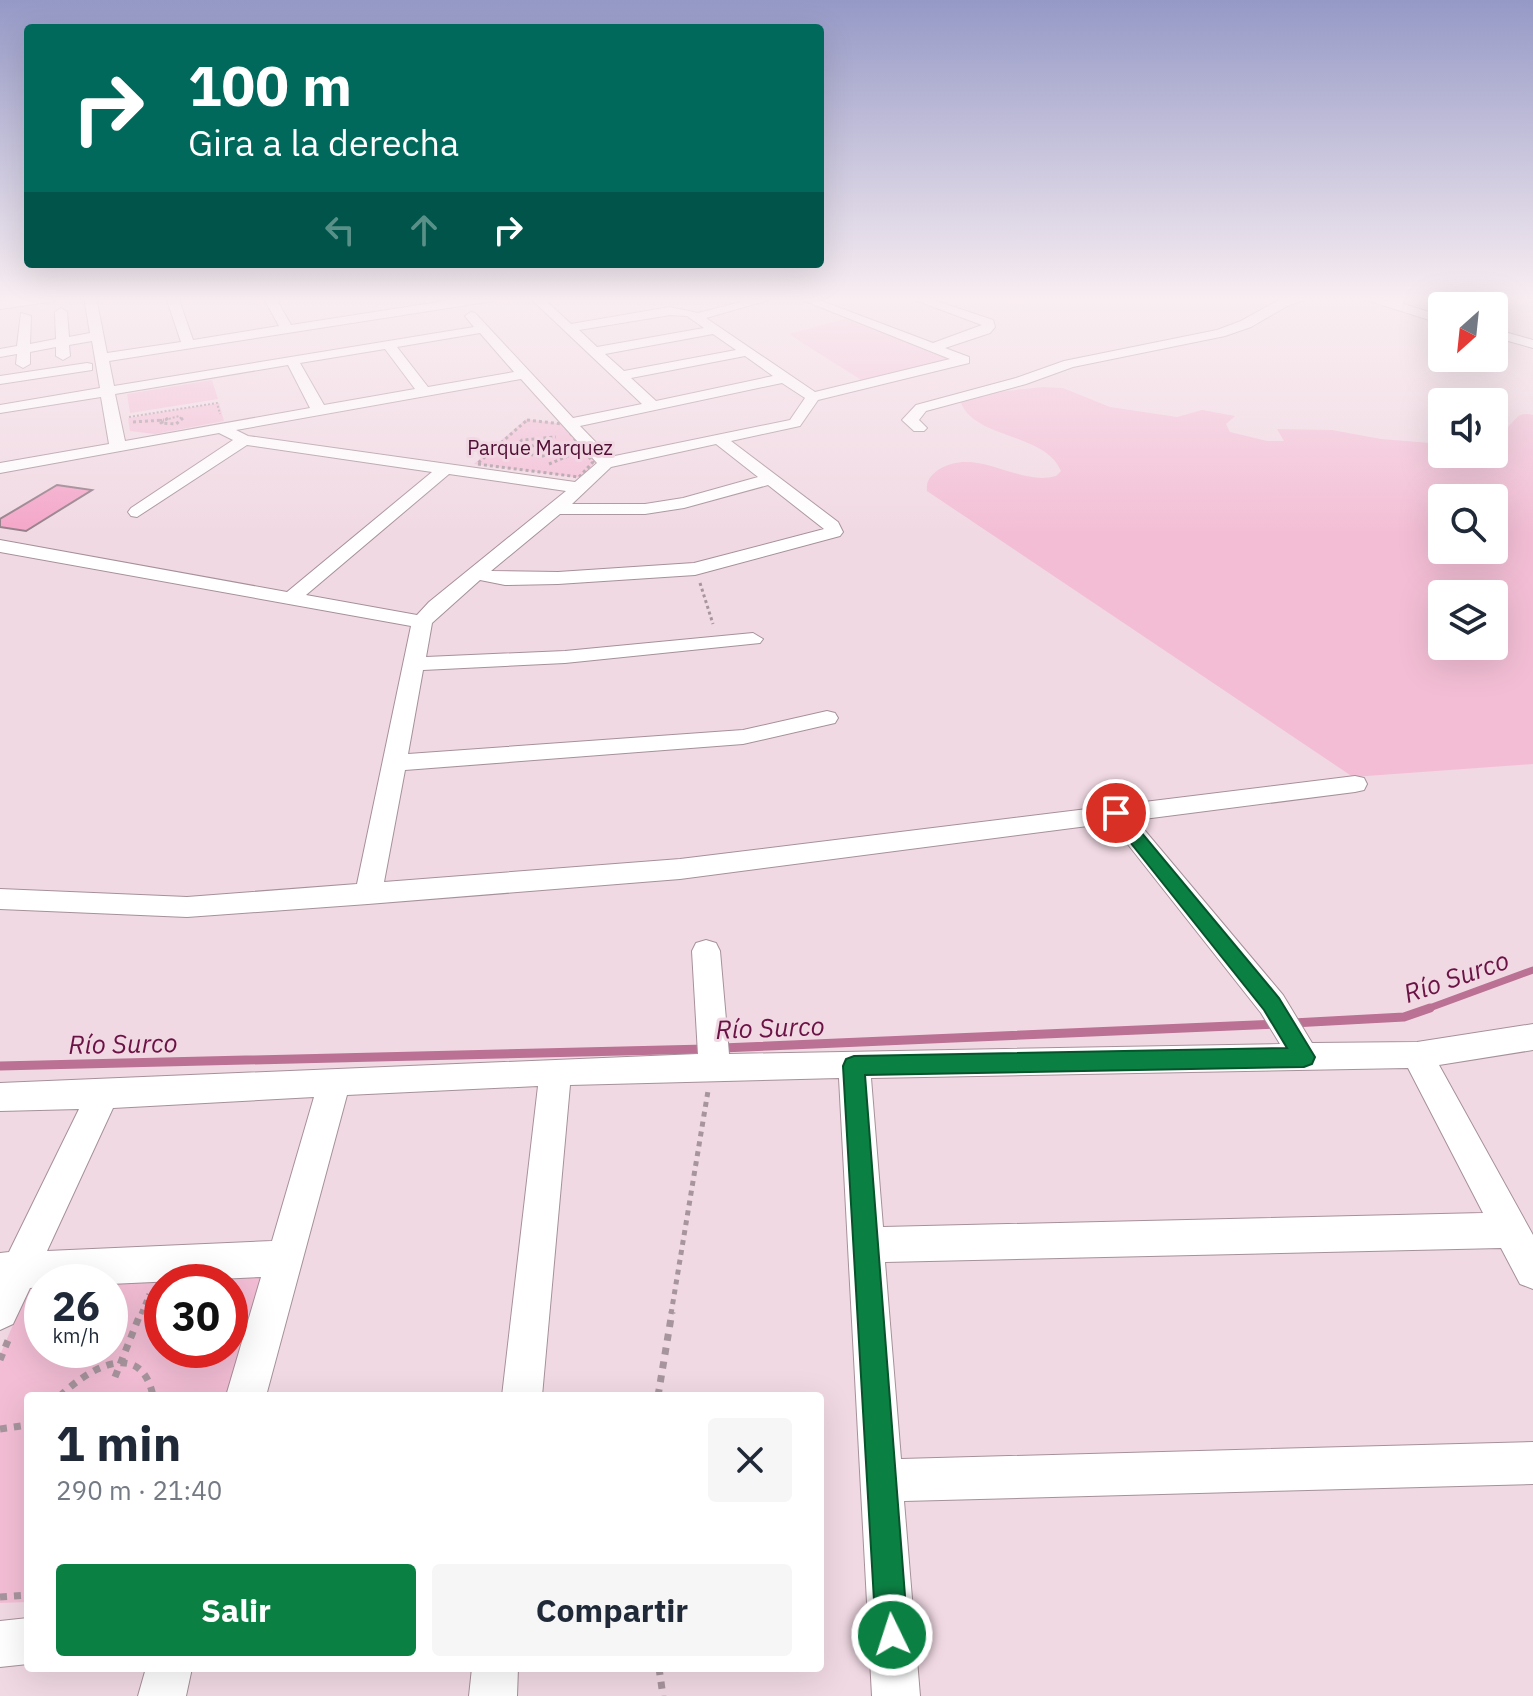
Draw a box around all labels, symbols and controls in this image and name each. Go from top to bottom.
text: 100 m [188,49,352,121]
icon: right [56,56,160,160]
text: Gira a la derecha [188,119,459,166]
icon: left [318,208,362,252]
icon: ahead [402,208,446,252]
icon: right [486,208,530,252]
north arrow [1428,292,1508,372]
map controls [1428,292,1508,660]
button: sound [1428,388,1508,468]
park label: Parque Marquez [467,434,613,461]
button: search [1428,484,1508,564]
button: layers [1428,580,1508,660]
pin [1082,779,1150,847]
icon: arrive [1094,791,1138,835]
water label: Río Surco [1399,942,1513,1010]
water label: Río Surco [715,1008,825,1046]
water label: Río Surco [68,1025,178,1061]
speed limit sign: 30 [144,1264,248,1368]
text: 26 [52,1280,100,1332]
text: km/h [52,1322,100,1349]
text: 1 min [56,1412,181,1474]
button: close [708,1418,792,1502]
text: 290 m · 21:40 [56,1473,222,1507]
button: Salir [56,1564,416,1656]
button: Compartir [432,1564,792,1656]
position arrow [850,1593,934,1677]

